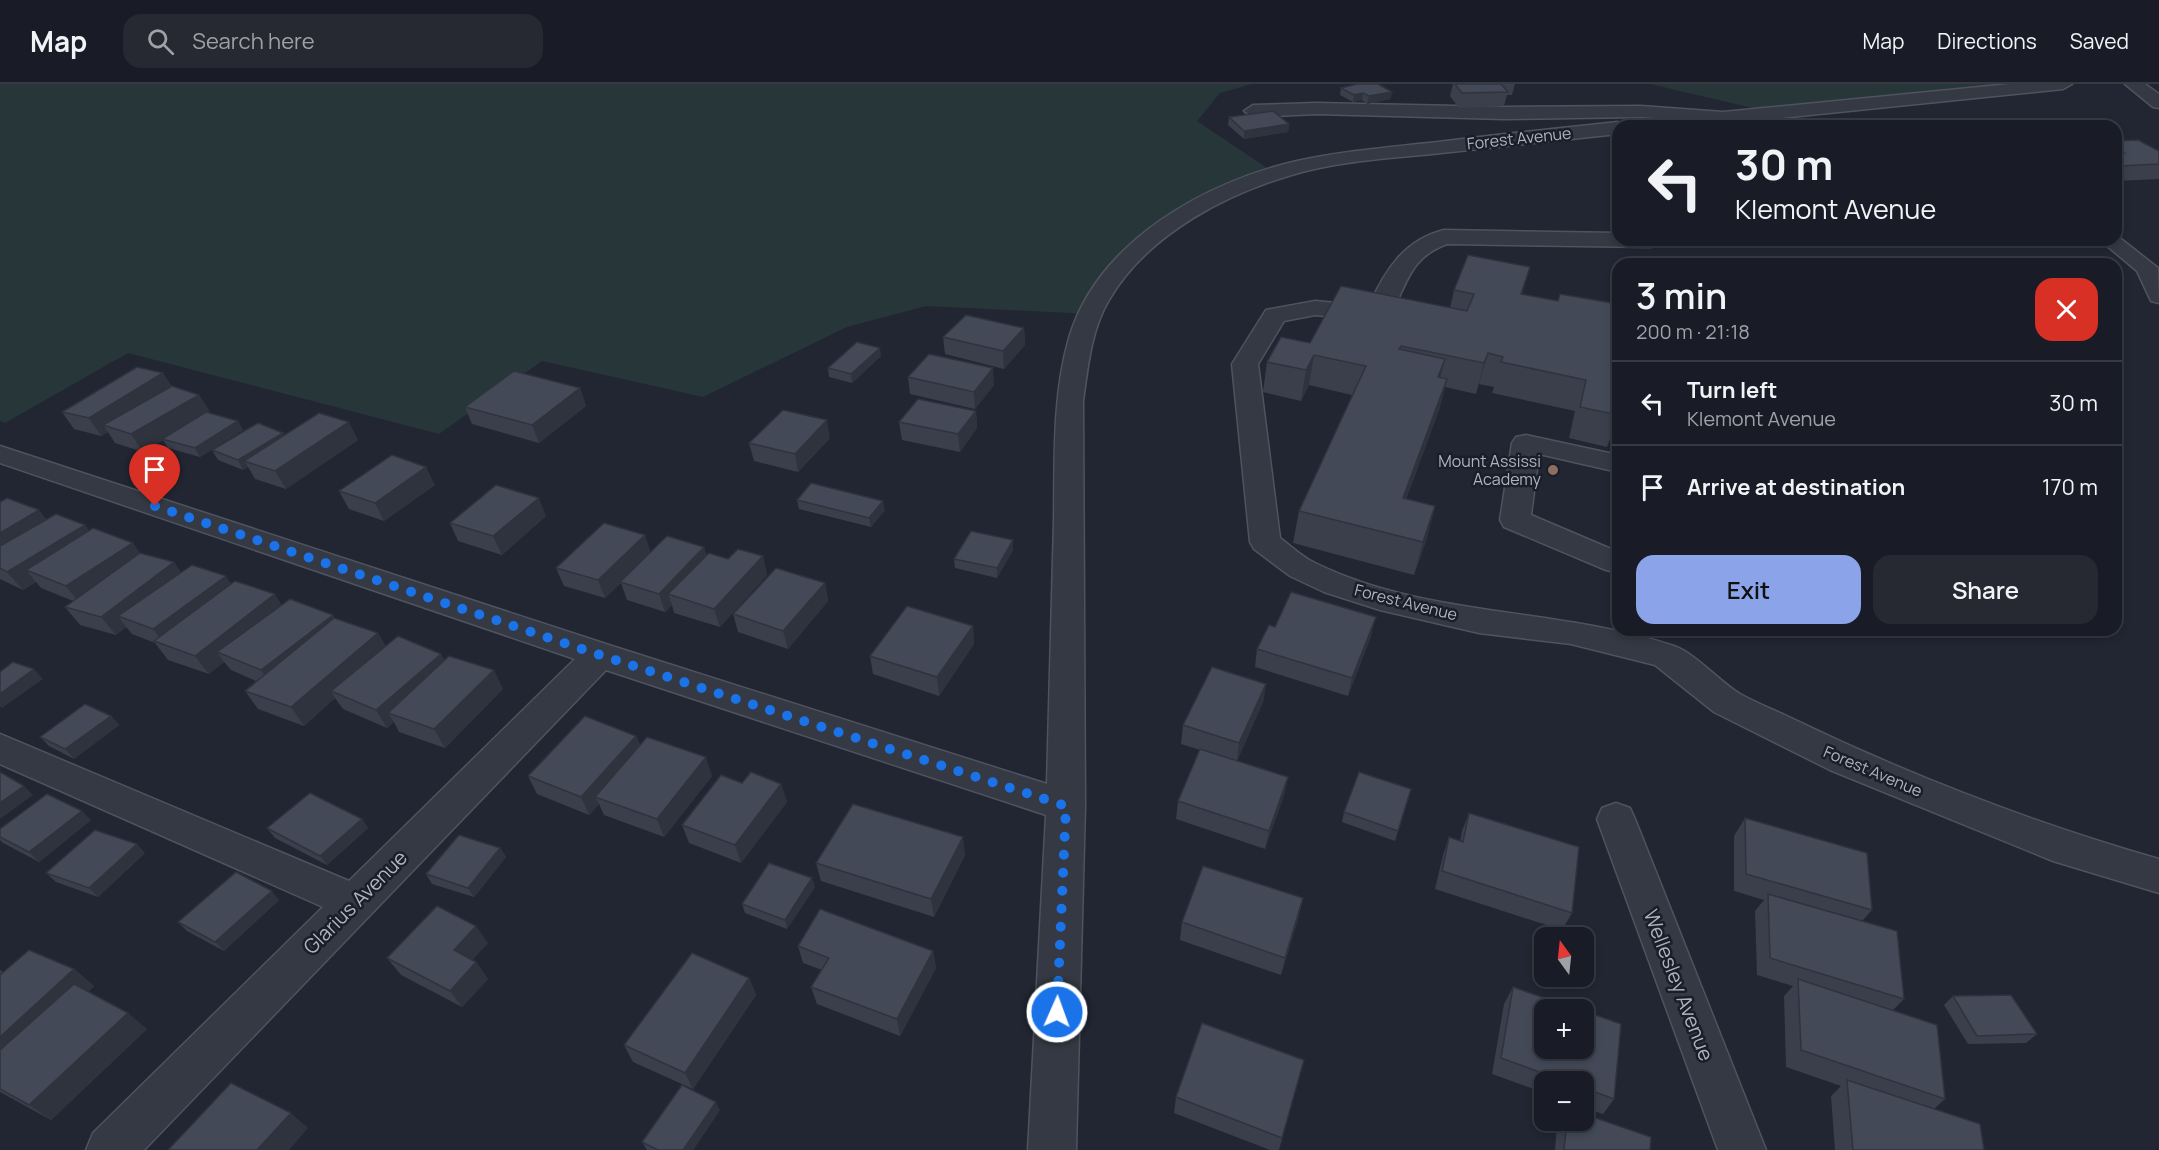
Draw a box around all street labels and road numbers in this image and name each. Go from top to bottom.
street label: Forest Avenue [1466,122,1572,154]
street label: Forest Avenue [1352,579,1460,625]
street label: Forest Avenue [1820,740,1926,802]
street label: Glarius Avenue [297,844,413,960]
street label: Wellesley Avenue [1638,906,1720,1064]

